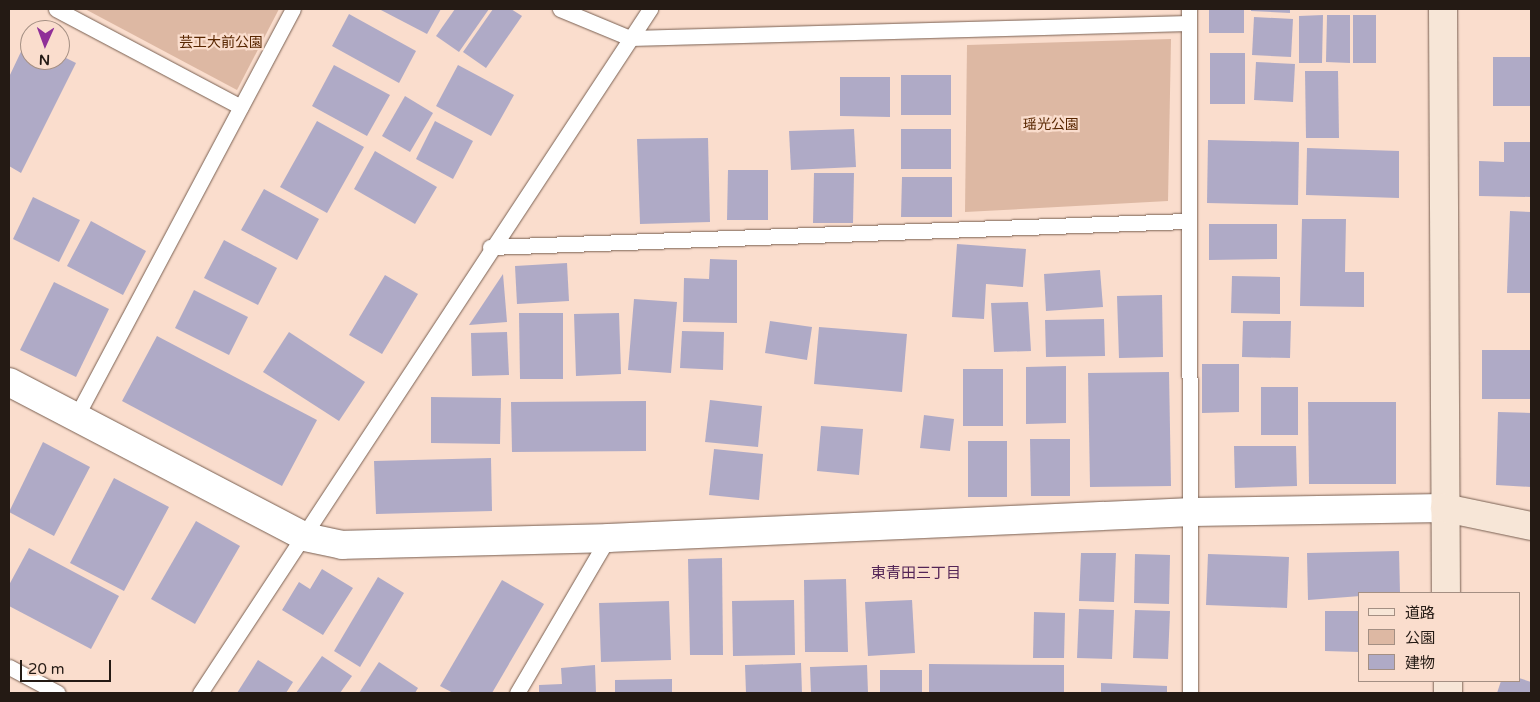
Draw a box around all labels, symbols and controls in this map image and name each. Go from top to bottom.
north arrow [20,20,70,70]
park label: 芸工大前公園 [179,35,263,51]
text: N [39,51,50,68]
park label: 瑶光公園 [1023,117,1079,133]
district label: 東青田三丁目 [871,565,961,583]
legend [1358,592,1520,682]
text: 道路 [1405,604,1435,622]
text: 公園 [1405,629,1435,647]
scale bar [22,650,114,682]
text: 建物 [1405,654,1435,672]
text: 20 m [28,660,65,678]

